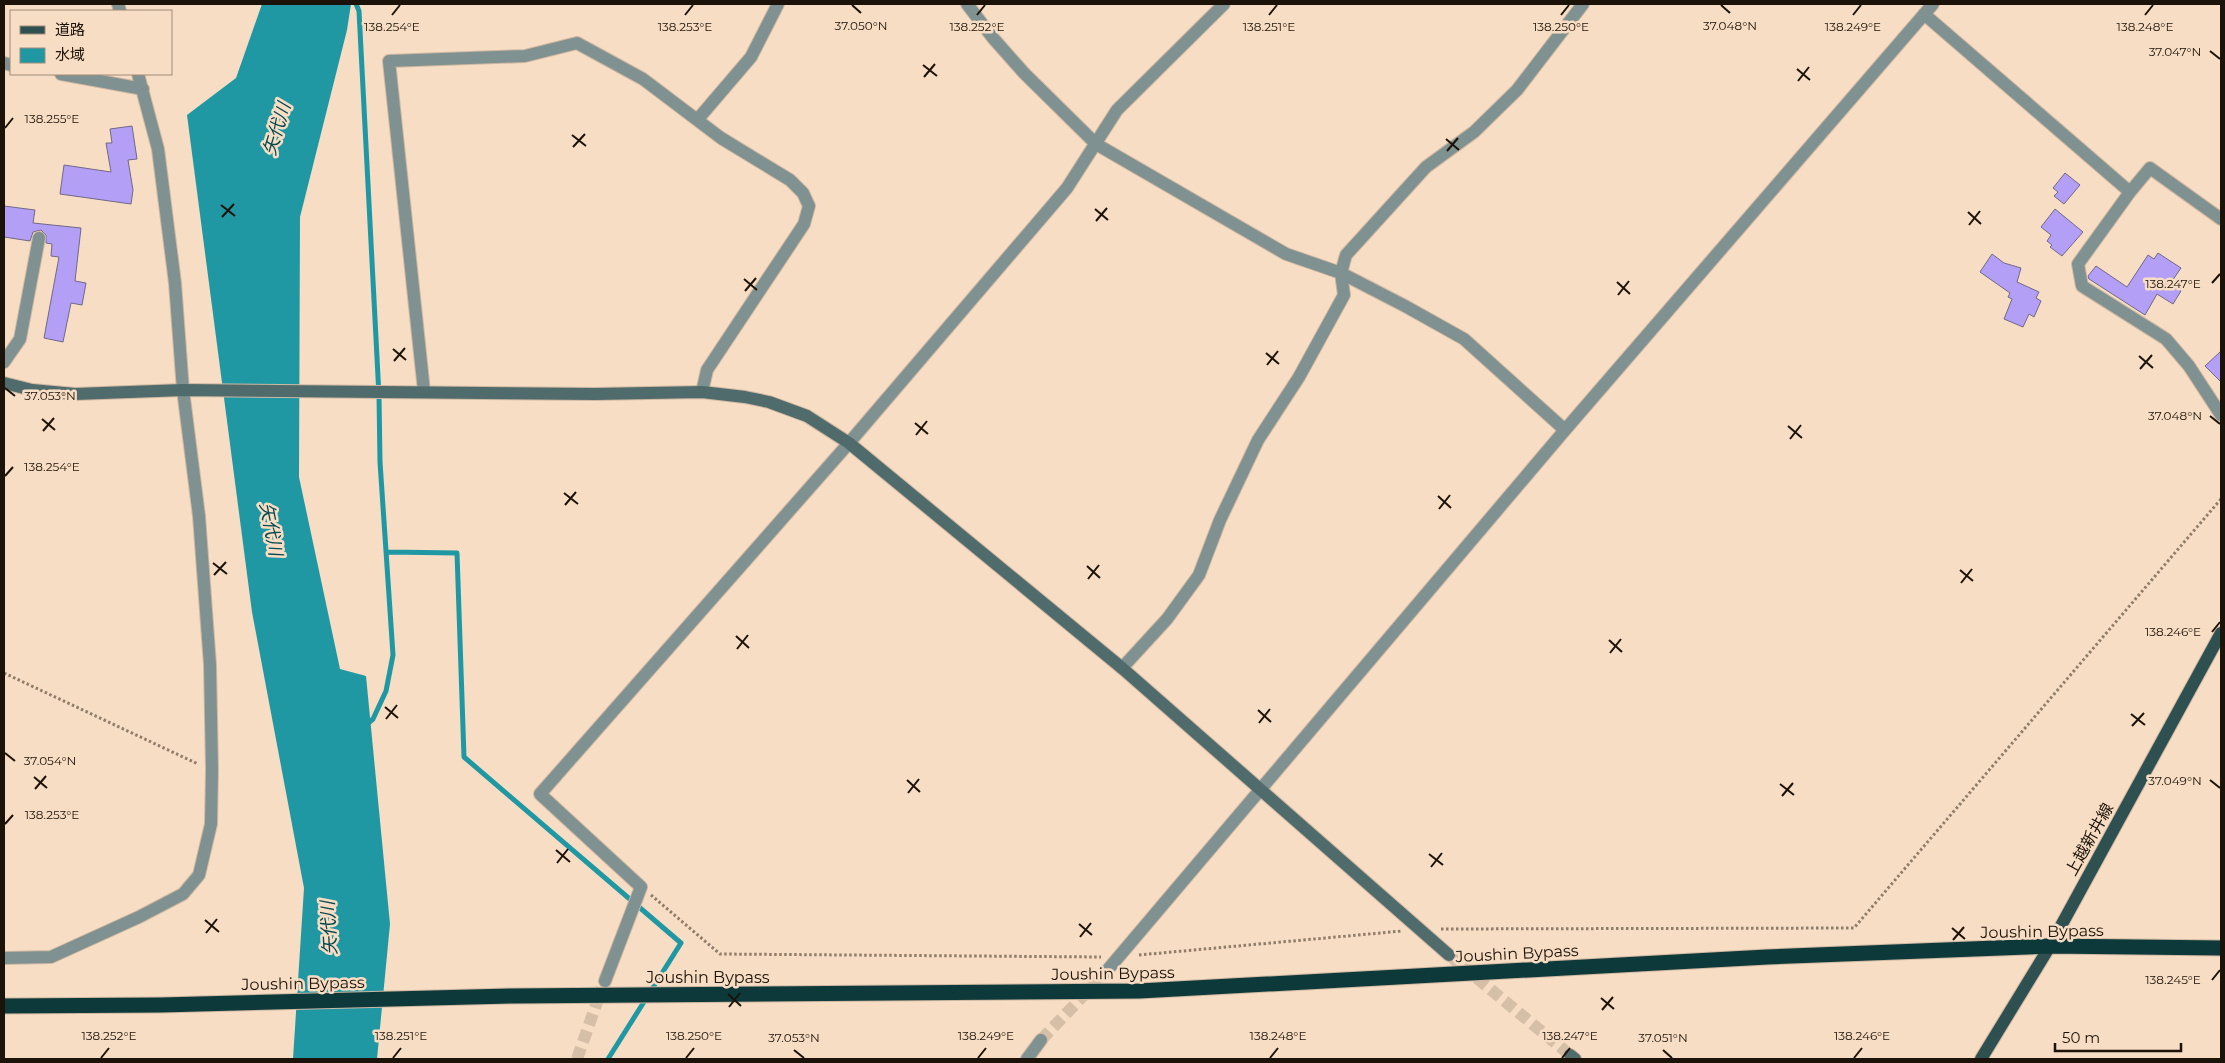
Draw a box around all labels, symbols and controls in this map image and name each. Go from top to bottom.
legend [10,10,172,75]
text: 37.050°N [835,18,887,33]
text: 37.048°N [1703,18,1757,33]
text: 138.254°E [364,19,420,34]
text: 138.253°E [658,19,712,34]
text: 138.252°E [950,19,1004,34]
text: 138.251°E [1243,19,1295,34]
text: 138.250°E [1533,19,1589,34]
text: 138.249°E [1825,19,1881,34]
text: 138.248°E [2117,19,2173,34]
text: 道路 [55,20,85,39]
text: 37.047°N [2149,44,2201,59]
text: 水域 [55,45,85,64]
water label: 矢代川 [259,98,296,158]
text: 138.255°E [25,111,79,126]
text: 138.247°E [2145,276,2201,291]
text: 37.053°N [24,388,76,403]
text: 37.048°N [2148,408,2202,423]
text: 138.254°E [24,459,80,474]
water label: 矢代川 [255,500,287,560]
text: 138.246°E [2145,624,2201,639]
text: 37.054°N [24,753,76,768]
text: 37.049°N [2148,773,2202,788]
street label: 上越新井線 [2062,800,2117,879]
text: 138.253°E [25,807,79,822]
water label: 矢代川 [316,898,341,956]
street label: Joushin Bypass [1979,921,2104,942]
street label: Joushin Bypass [1454,941,1579,966]
street label: Joushin Bypass [1050,963,1175,984]
street label: Joushin Bypass [645,968,770,987]
text: 138.245°E [2145,972,2201,987]
street label: Joushin Bypass [240,973,365,994]
scale bar [2055,1020,2181,1052]
text: 138.252°E [82,1028,136,1043]
text: 138.251°E [375,1028,427,1043]
text: 138.250°E [666,1028,722,1043]
text: 138.249°E [958,1028,1014,1043]
text: 138.248°E [1250,1028,1306,1043]
text: 138.247°E [1542,1028,1598,1043]
text: 138.246°E [1834,1028,1890,1043]
text: 50 m [2062,1028,2100,1047]
text: 37.053°N [768,1030,820,1045]
text: 37.051°N [1638,1030,1688,1045]

